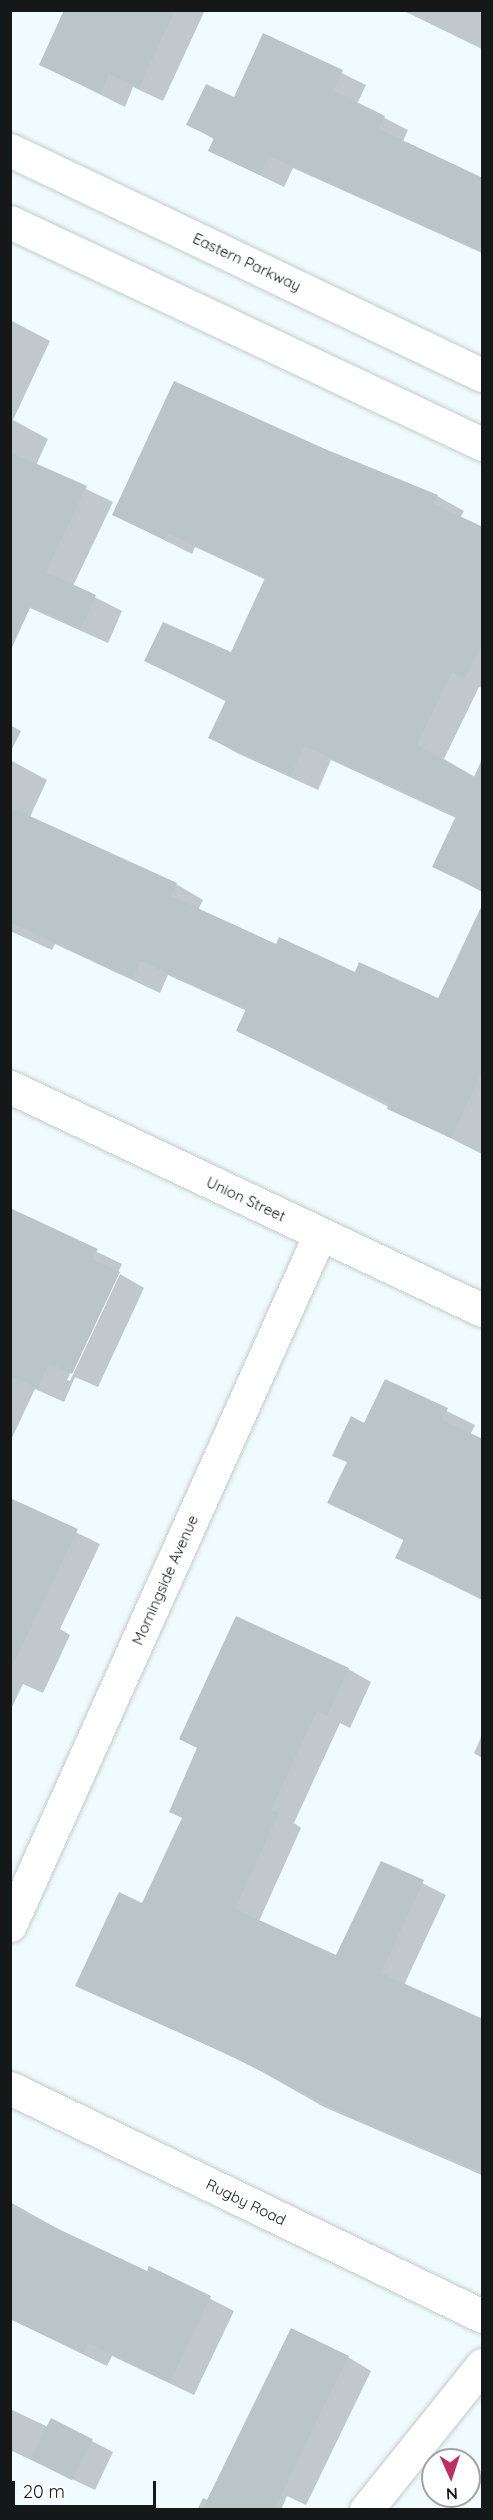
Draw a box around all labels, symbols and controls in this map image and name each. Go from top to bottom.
street label: Eastern Parkway [190,229,304,295]
street label: Union Street [203,1173,289,1225]
street label: Morningside Avenue [128,1512,202,1648]
street label: Rugby Road [203,2175,289,2229]
north arrow [421,2448,481,2508]
scale bar [15,2469,159,2507]
text: 20 m [23,2480,65,2503]
text: N [445,2484,458,2504]

